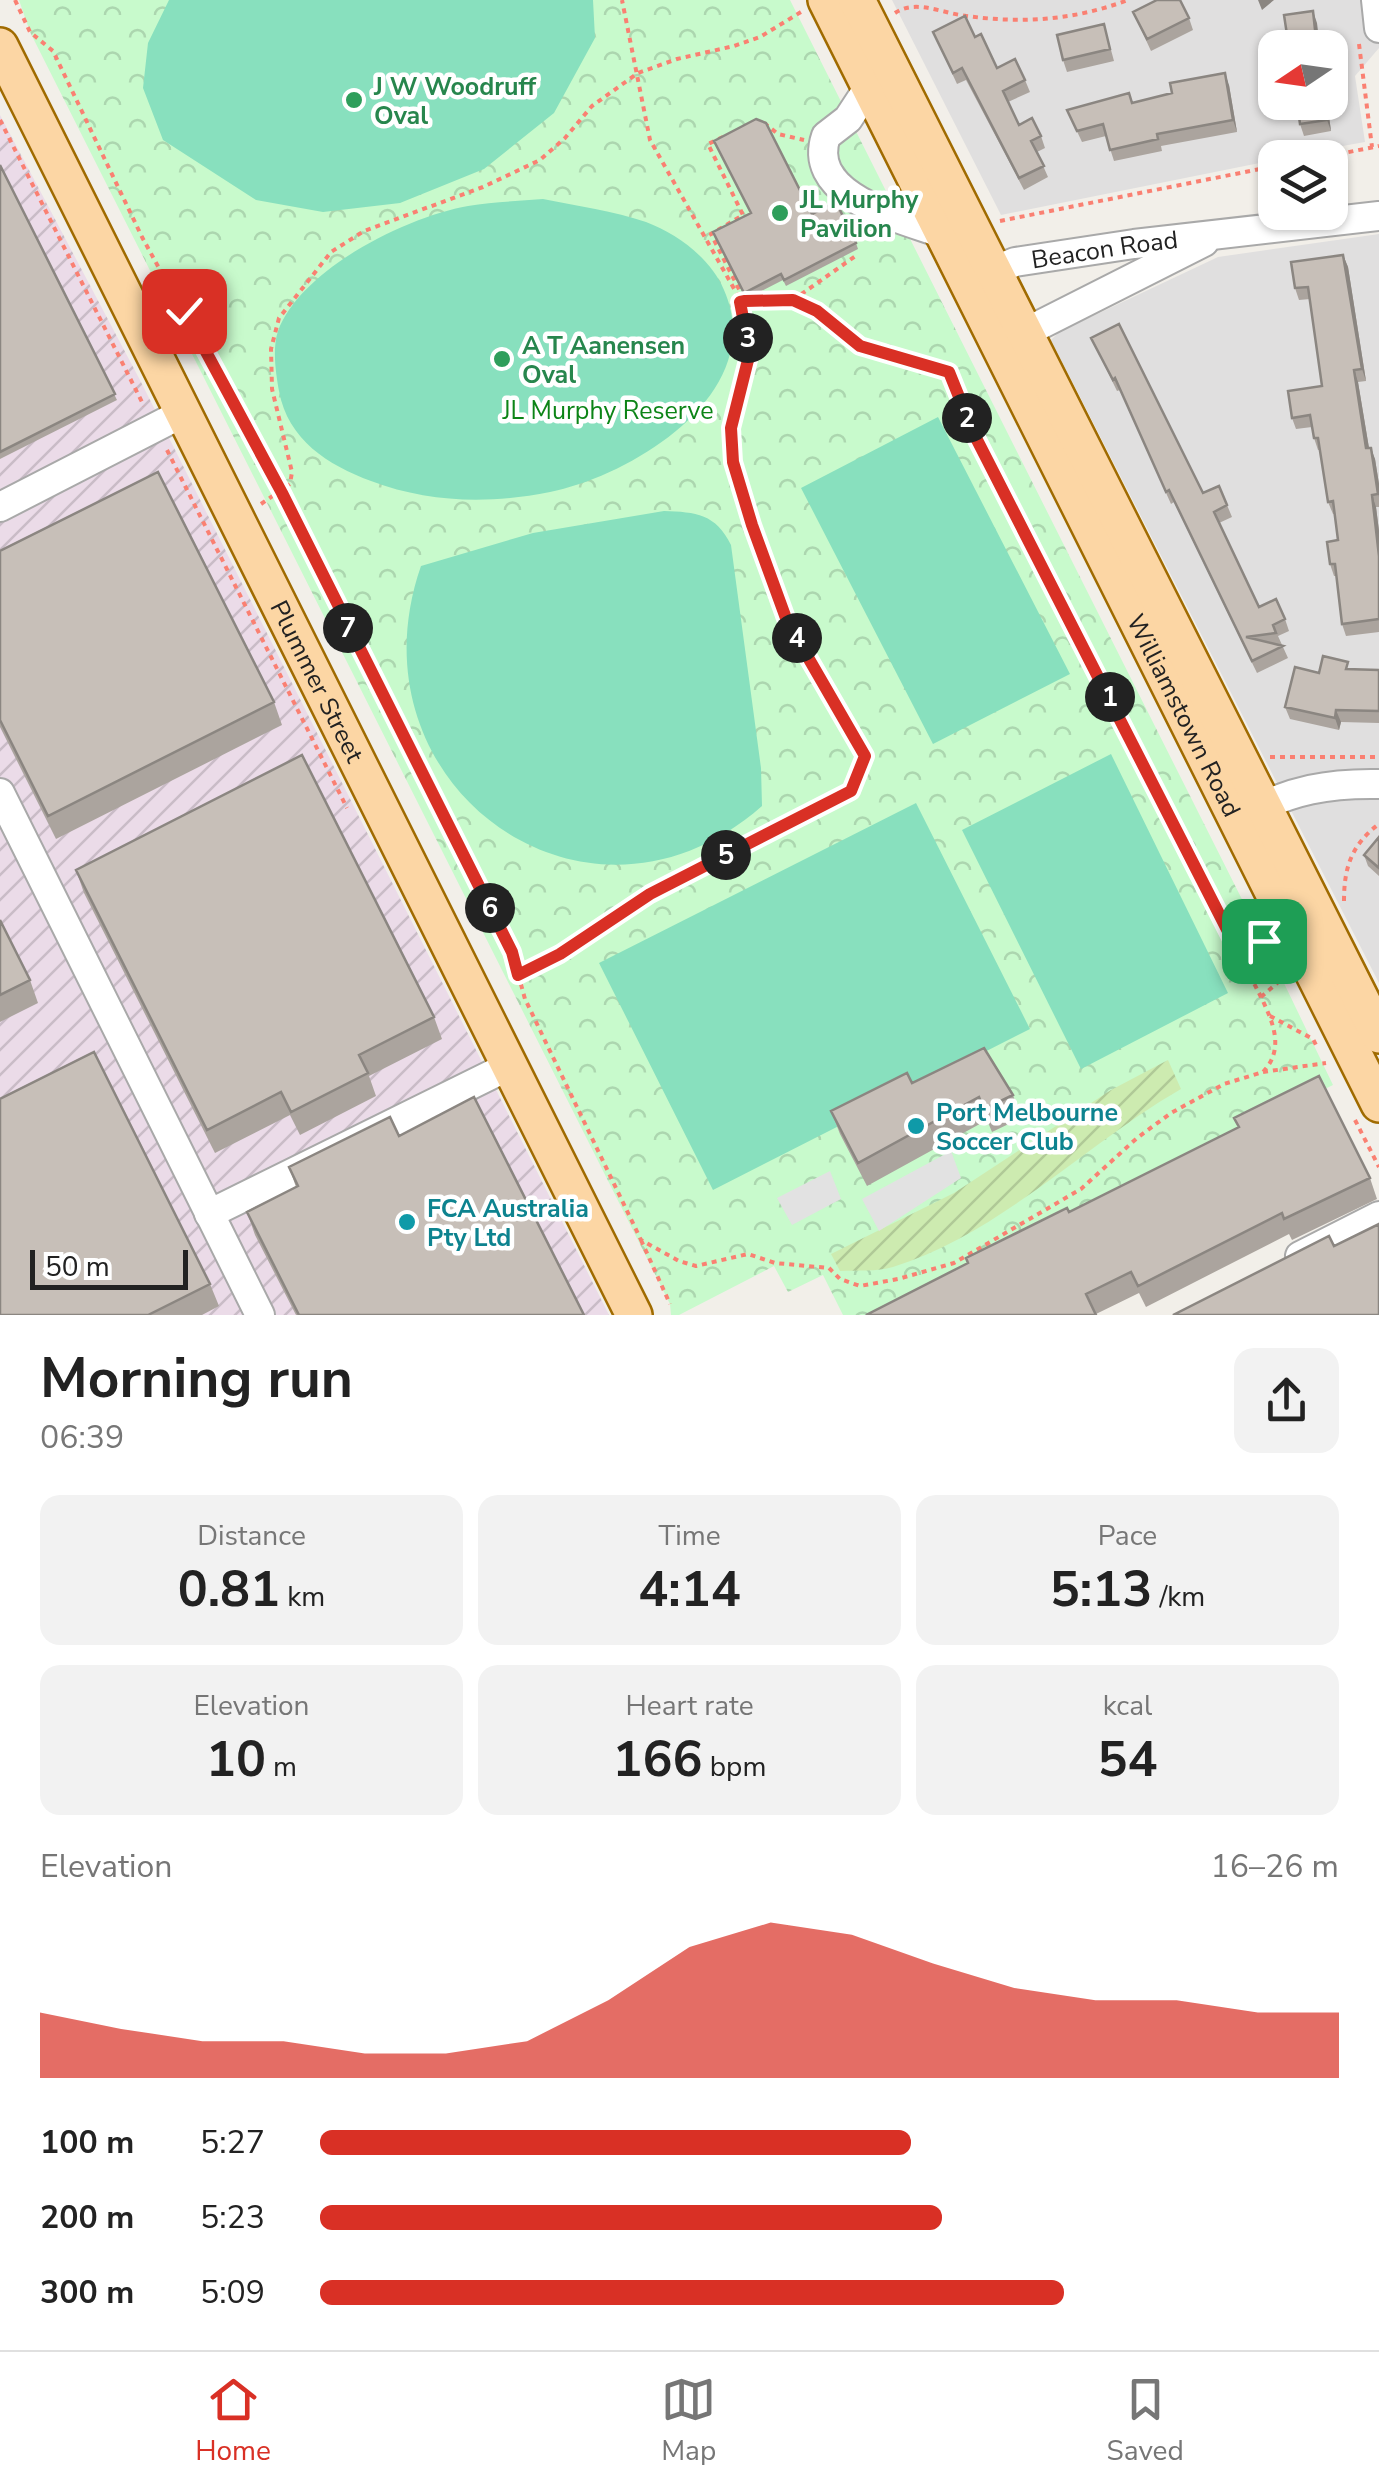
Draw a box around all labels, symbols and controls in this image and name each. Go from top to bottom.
north arrow [1258,30,1348,120]
map controls [1258,30,1348,230]
place label: J W Woodruff Oval [373,70,537,133]
marker: J W Woodruff Oval [343,89,365,111]
button: layers [1258,140,1348,230]
place label: JL Murphy Pavilion [799,183,919,246]
marker: JL Murphy Pavilion [769,202,791,224]
street label: Beacon Road [1029,223,1180,277]
pin [142,269,227,354]
icon: check [157,284,212,339]
pin: 3 [723,313,773,363]
text: 3 [740,319,756,357]
place label: A T Aanensen Oval [522,329,685,392]
marker: A T Aanensen Oval [491,348,513,370]
pin: 2 [942,393,992,443]
park label: JL Murphy Reserve [501,394,714,428]
text: 2 [959,399,975,437]
street label: Plummer Street [262,595,371,769]
pin: 7 [323,603,373,653]
text: 7 [340,609,356,647]
street label: Williamstown Road [1118,609,1248,823]
pin: 4 [772,613,822,663]
text: 4 [789,619,805,657]
pin: 1 [1085,672,1135,722]
text: 1 [1102,678,1118,716]
pin: 5 [701,830,751,880]
text: 5 [718,836,734,874]
pin: 6 [465,883,515,933]
text: 6 [482,889,498,927]
pin [1222,899,1307,984]
icon: arrive [1237,914,1292,969]
place label: Port Melbourne Soccer Club [936,1096,1118,1159]
marker: Port Melbourne Soccer Club [905,1115,927,1137]
place label: FCA Australia Pty Ltd [427,1192,589,1255]
marker: FCA Australia Pty Ltd [396,1211,418,1233]
scale bar [30,1245,188,1290]
text: 50 m [45,1248,110,1286]
text: Morning run [40,1341,353,1416]
button: share [1234,1348,1339,1453]
text: 06:39 [40,1416,124,1459]
text: Distance [197,1517,306,1555]
text: Time [658,1517,721,1555]
text: Pace [1098,1517,1157,1555]
text: 0.81 [178,1555,280,1624]
text: 4:14 [638,1555,741,1624]
text: 5:13 [1050,1555,1152,1624]
text: km [280,1578,325,1616]
text: /km [1152,1578,1205,1616]
text: Elevation [194,1687,309,1725]
text: Heart rate [625,1687,754,1725]
text: kcal [1103,1687,1152,1725]
text: 10 [206,1725,266,1794]
text: 166 [613,1725,703,1794]
text: 54 [1098,1725,1158,1794]
text: m [266,1748,297,1786]
text: bpm [703,1748,766,1786]
text: Elevation [40,1845,173,1888]
text: 16–26 m [1211,1845,1339,1888]
text: 100 m [40,2121,134,2164]
text: 5:27 [200,2121,265,2164]
text: 200 m [40,2196,134,2239]
text: 5:23 [200,2196,265,2239]
text: 300 m [40,2271,134,2314]
text: 5:09 [200,2271,265,2314]
tab: Home [195,2372,271,2470]
tab: Map [661,2372,716,2470]
tab: Saved [1106,2372,1184,2470]

